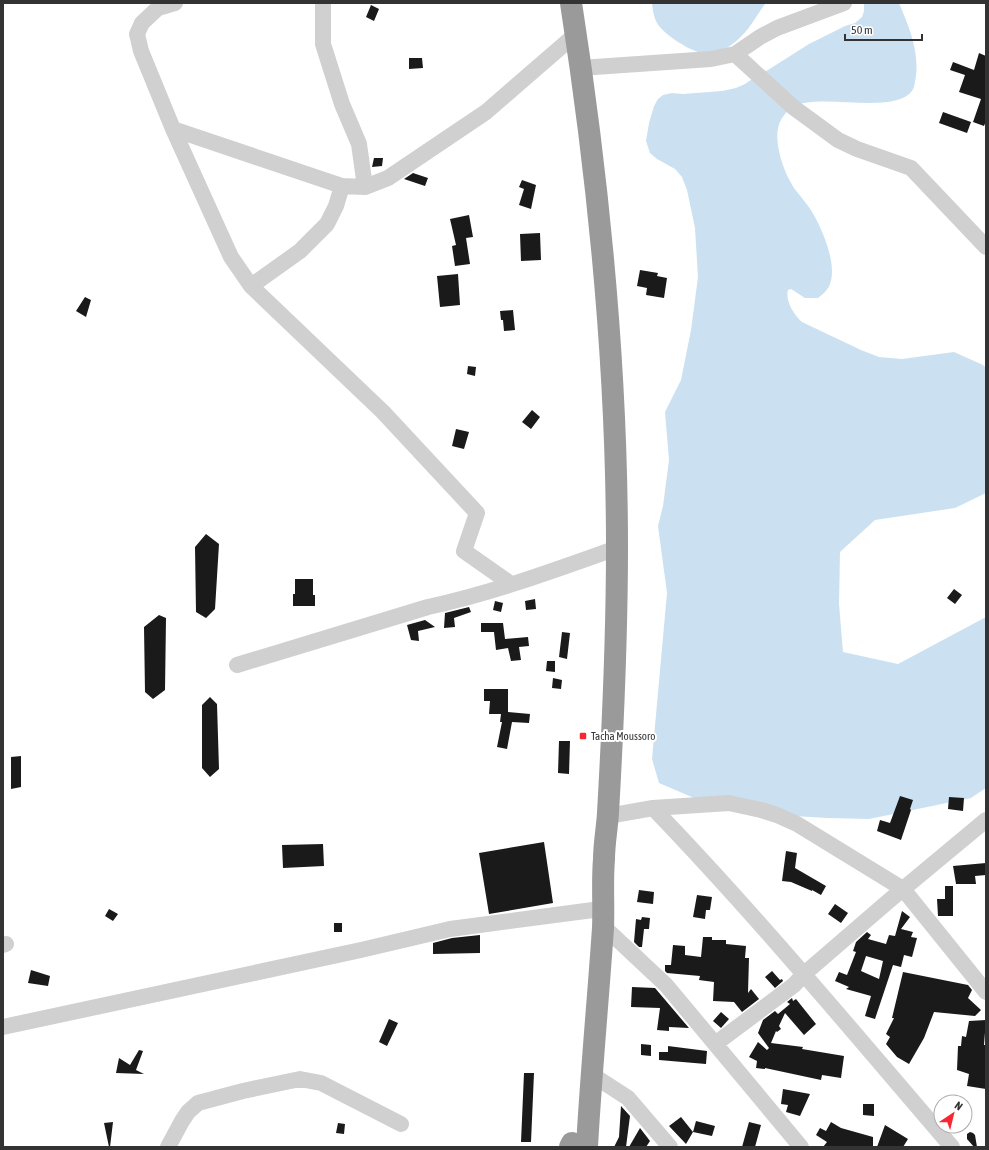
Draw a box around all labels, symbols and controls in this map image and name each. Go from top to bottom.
scale bar [845,16,922,42]
text: 50 m [851,23,873,37]
place label: Tacha Moussoro [591,730,655,742]
marker: Tacha Moussoro [578,731,588,741]
north arrow [933,1094,973,1134]
text: N [953,1099,965,1113]

